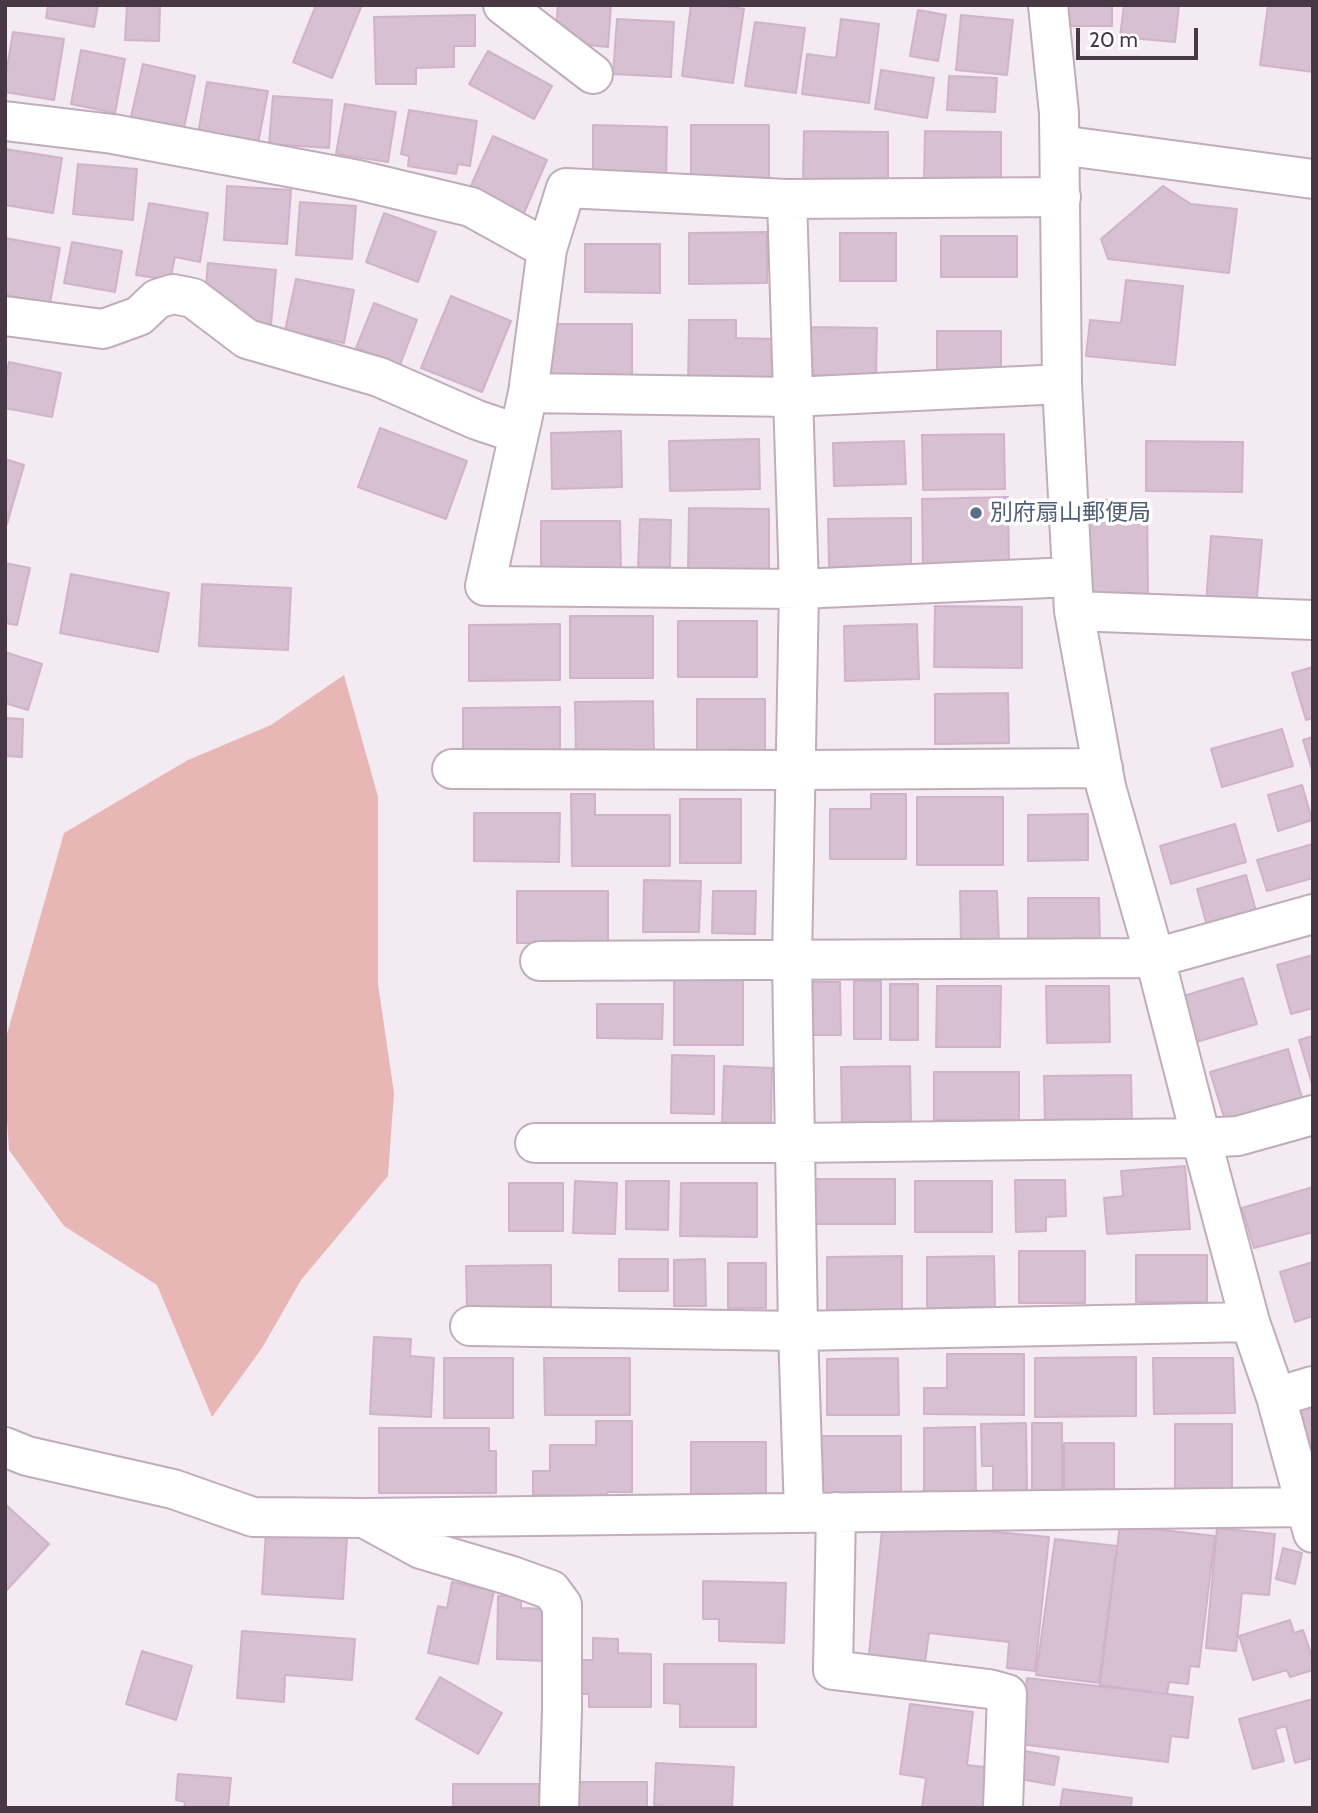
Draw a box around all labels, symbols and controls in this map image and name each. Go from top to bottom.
scale bar [1080,14,1202,58]
text: 20 m [1089,27,1138,52]
place label: 別府扇山郵便局 [990,499,1151,527]
marker: 別府扇山郵便局 [968,505,984,521]

